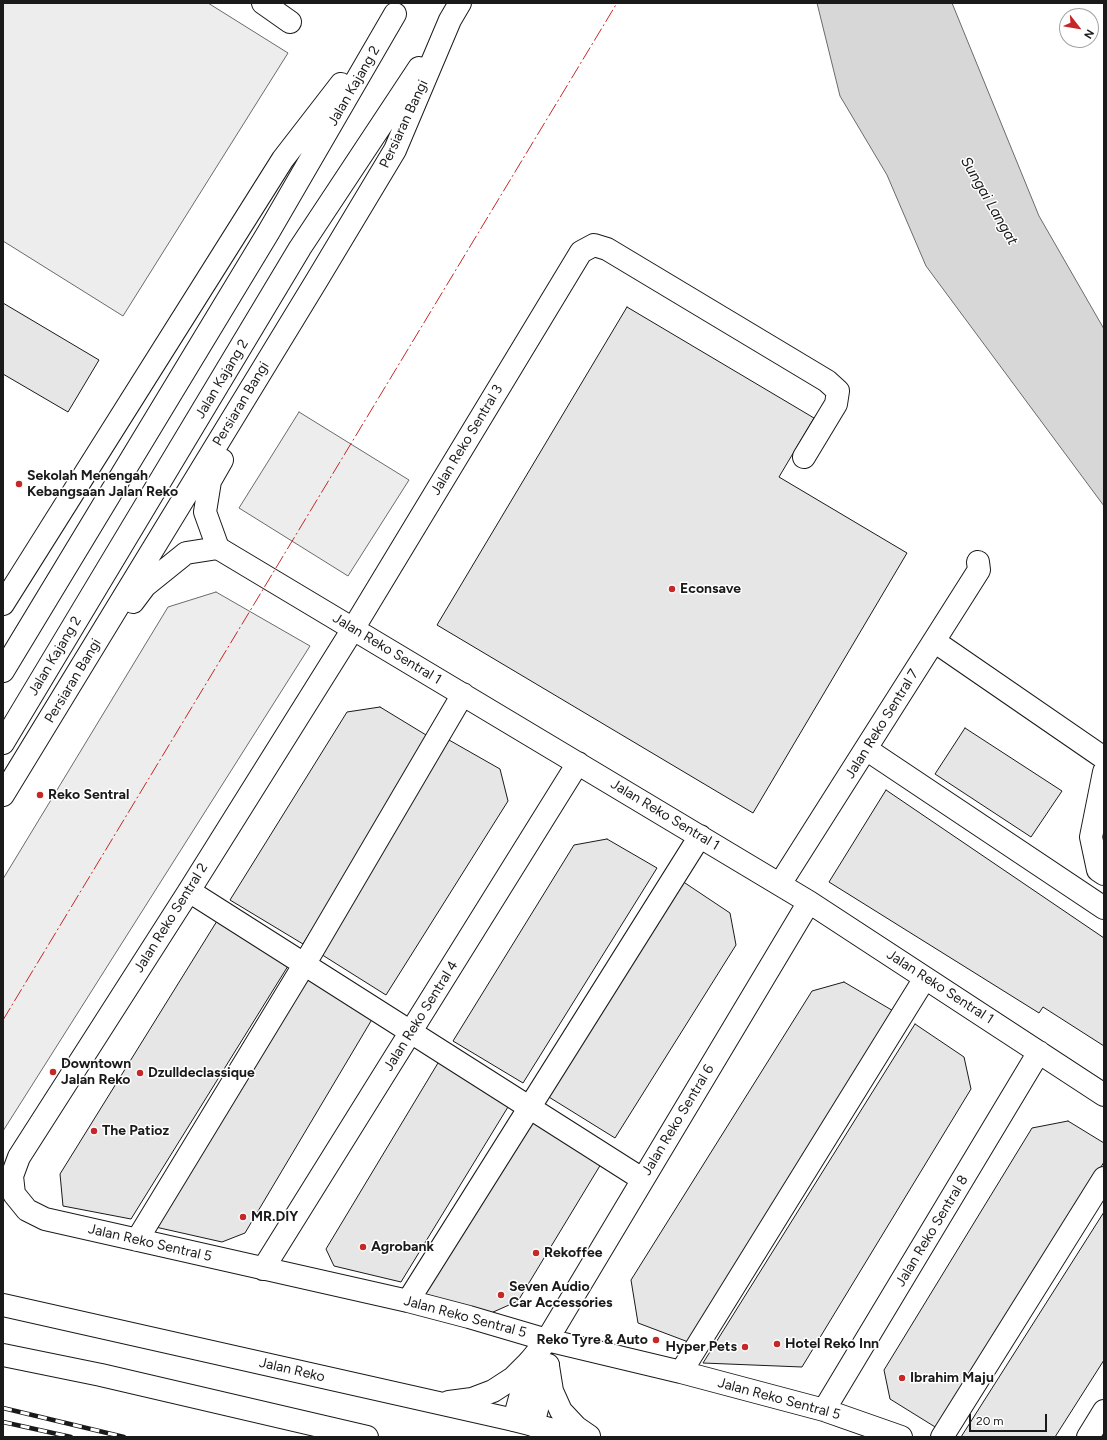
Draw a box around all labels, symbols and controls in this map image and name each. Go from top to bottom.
north arrow [1059,8,1099,48]
text: N [1081,27,1097,41]
street label: Jalan Kajang 2 [324,43,384,129]
street label: Persiaran Bangi [376,77,432,171]
water label: Sungai Langat [956,154,1022,248]
street label: Jalan Kajang 2 [192,336,252,422]
street label: Persiaran Bangi [209,359,273,449]
street label: Jalan Reko Sentral 3 [427,382,507,498]
place label: Sekolah Menengah Kebangsaan Jalan Reko [27,468,178,500]
marker: Sekolah Menengah Kebangsaan Jalan Reko [14,479,24,489]
place label: Econsave [680,581,741,597]
marker: Econsave [667,584,677,594]
street label: Jalan Reko Sentral 1 [330,610,444,688]
street label: Jalan Kajang 2 [25,613,85,699]
street label: Persiaran Bangi [41,636,105,726]
street label: Jalan Reko Sentral 7 [842,666,922,782]
street label: Jalan Reko Sentral 1 [608,776,722,854]
place label: Reko Sentral [48,787,129,803]
marker: Reko Sentral [35,790,45,800]
street label: Jalan Reko Sentral 2 [130,860,212,976]
street label: Jalan Reko Sentral 1 [883,946,997,1028]
street label: Jalan Reko Sentral 4 [380,958,462,1074]
place label: Downtown Jalan Reko [61,1056,131,1088]
street label: Jalan Reko Sentral 6 [638,1062,718,1178]
place label: Dzulldeclassique [148,1065,255,1081]
marker: Downtown Jalan Reko [48,1067,58,1077]
marker: Dzulldeclassique [135,1068,145,1078]
place label: The Patioz [102,1123,169,1139]
marker: The Patioz [89,1126,99,1136]
street label: Jalan Reko Sentral 8 [892,1172,972,1290]
place label: MR.DIY [251,1209,298,1225]
marker: MR.DIY [238,1212,248,1222]
street label: Jalan Reko Sentral 5 [87,1221,213,1265]
place label: Agrobank [371,1239,434,1255]
marker: Agrobank [358,1242,368,1252]
place label: Rekoffee [544,1245,602,1261]
marker: Rekoffee [531,1248,541,1258]
place label: Seven Audio Car Accessories [509,1279,613,1312]
marker: Seven Audio Car Accessories [496,1290,506,1300]
street label: Jalan Reko Sentral 5 [402,1293,528,1341]
place label: Reko Tyre & Auto [537,1332,648,1348]
marker: Reko Tyre & Auto [651,1335,661,1345]
place label: Hotel Reko Inn [785,1336,879,1352]
place label: Hyper Pets [665,1339,737,1355]
marker: Hotel Reko Inn [772,1339,782,1349]
marker: Hyper Pets [740,1342,750,1352]
street label: Jalan Reko [257,1354,327,1386]
place label: Ibrahim Maju [910,1370,994,1386]
marker: Ibrahim Maju [897,1373,907,1383]
street label: Jalan Reko Sentral 5 [716,1375,842,1423]
scale bar [971,1406,1049,1432]
text: 20 m [976,1414,1004,1428]

